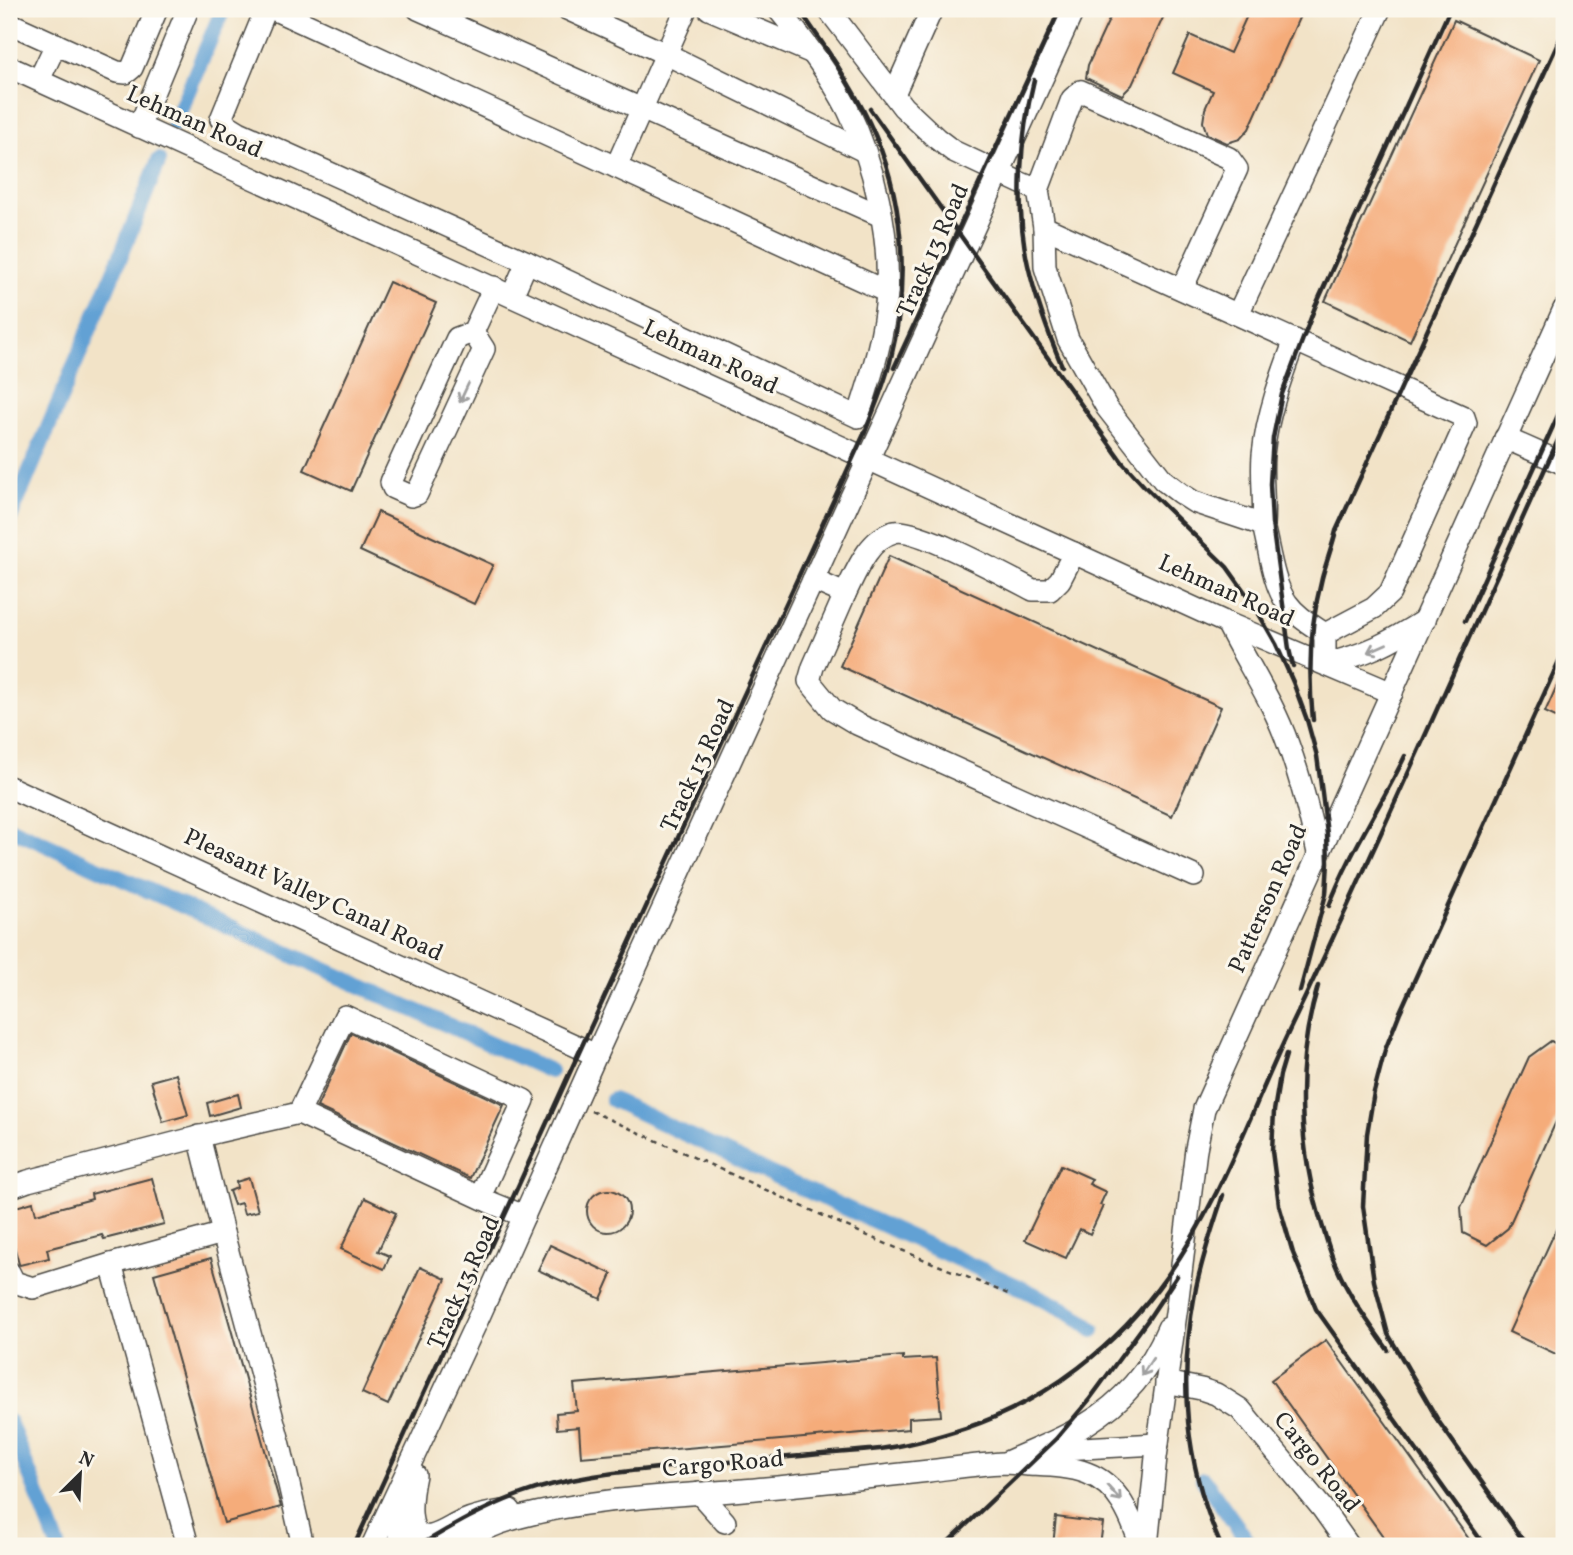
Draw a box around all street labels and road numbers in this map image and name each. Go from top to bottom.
street label: Lehman Road [121,78,267,168]
street label: Track 13 Road [889,178,979,324]
street label: Lehman Road [637,312,783,404]
street label: Lehman Road [1153,547,1299,637]
street label: Track 13 Road [653,694,745,838]
street label: Patterson Road [1221,819,1317,979]
street label: Pleasant Valley Canal Road [178,821,448,971]
street label: Track 13 Road [420,1210,510,1356]
street label: Cargo Road [1264,1405,1368,1521]
street label: Cargo Road [661,1443,785,1487]

